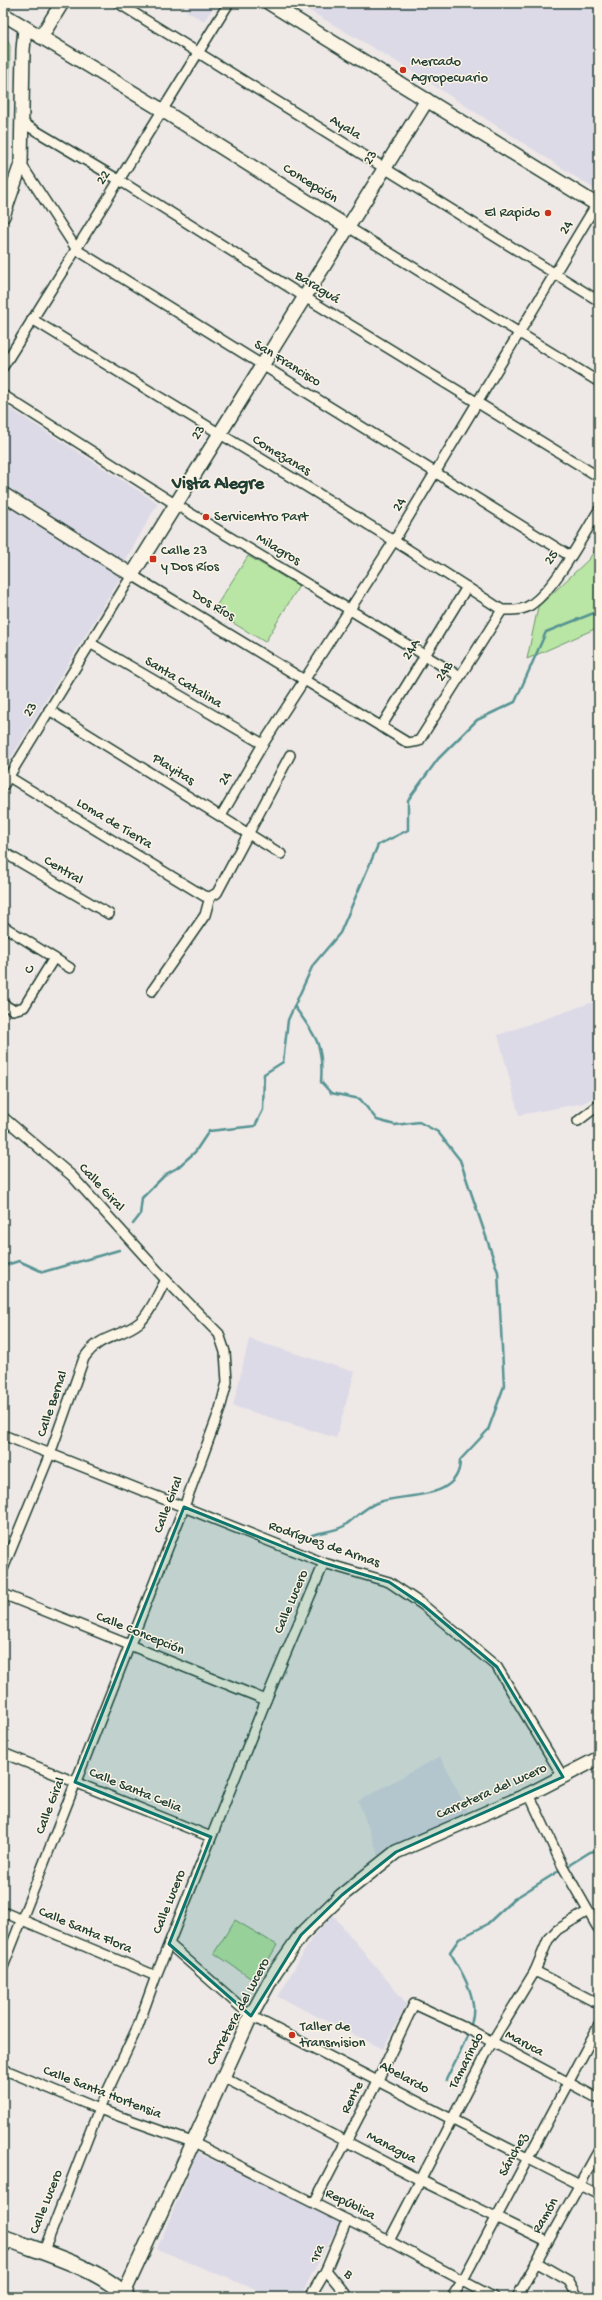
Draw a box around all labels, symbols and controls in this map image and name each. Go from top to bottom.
place label: Mercado Agropecuario [411,54,488,87]
marker: Mercado Agropecuario [398,65,408,75]
street label: Ayala [326,112,365,145]
street label: 23 [360,147,382,169]
street label: Concepción [279,160,341,208]
street label: 22 [93,168,115,188]
place label: El Rapido [484,205,540,222]
marker: El Rapido [543,208,553,218]
street label: 24 [556,218,578,238]
street label: Baraguá [290,267,344,309]
street label: San Francisco [250,337,324,391]
street label: 23 [188,423,210,443]
street label: Comezanas [249,432,314,481]
district label: Vista Alegre [171,474,265,495]
street label: 24 [389,495,411,515]
place label: Servicentro Part [214,509,309,526]
marker: Servicentro Part [201,512,211,522]
street label: Milagros [253,530,304,570]
place label: Calle 23 y Dos Ríos [161,543,220,576]
street label: 25 [541,547,563,569]
marker: Calle 23 y Dos Ríos [148,554,158,564]
street label: Dos Ríos [187,586,239,626]
street label: 24A [399,636,425,664]
street label: Santa Catalina [141,653,226,713]
street label: 24B [432,658,458,685]
street label: 23 [20,700,42,720]
street label: Playitas [148,750,198,790]
street label: 24 [215,769,237,789]
street label: Loma de Tierra [73,795,156,854]
street label: Central [40,853,86,889]
street label: C [21,961,40,978]
street label: Calle Giral [74,1160,128,1216]
street label: Calle Bernal [34,1369,72,1439]
street label: Calle Giral [150,1474,188,1536]
street label: Rodríguez de Armas [266,1518,383,1572]
street label: Calle Lucero [271,1567,313,1637]
street label: Calle Concepción [93,1608,187,1660]
street label: Carretera del Lucero [434,1760,550,1824]
street label: Calle Santa Celia [86,1765,185,1818]
street label: Calle Giral [32,1775,70,1837]
street label: Calle Lucero [149,1867,191,1937]
street label: Calle Santa Flora [36,1904,135,1959]
street label: Carretera del Lucero [204,1955,274,2069]
place label: Taller de transmision [299,2019,366,2052]
street label: Maruca [502,2027,547,2062]
marker: Taller de transmision [287,2030,297,2040]
street label: Tamarindo [445,2030,488,2093]
street label: Abelardo [376,2058,432,2098]
street label: Calle Santa Hortensia [40,2063,165,2124]
street label: Rente [338,2078,369,2117]
street label: Managua [363,2128,420,2169]
street label: Sánchez [496,2130,533,2180]
street label: Calle Lucero [26,2167,68,2237]
street label: República [322,2185,379,2225]
street label: Ramón [529,2195,563,2237]
street label: 1ra [306,2241,330,2267]
street label: B [339,2266,357,2284]

